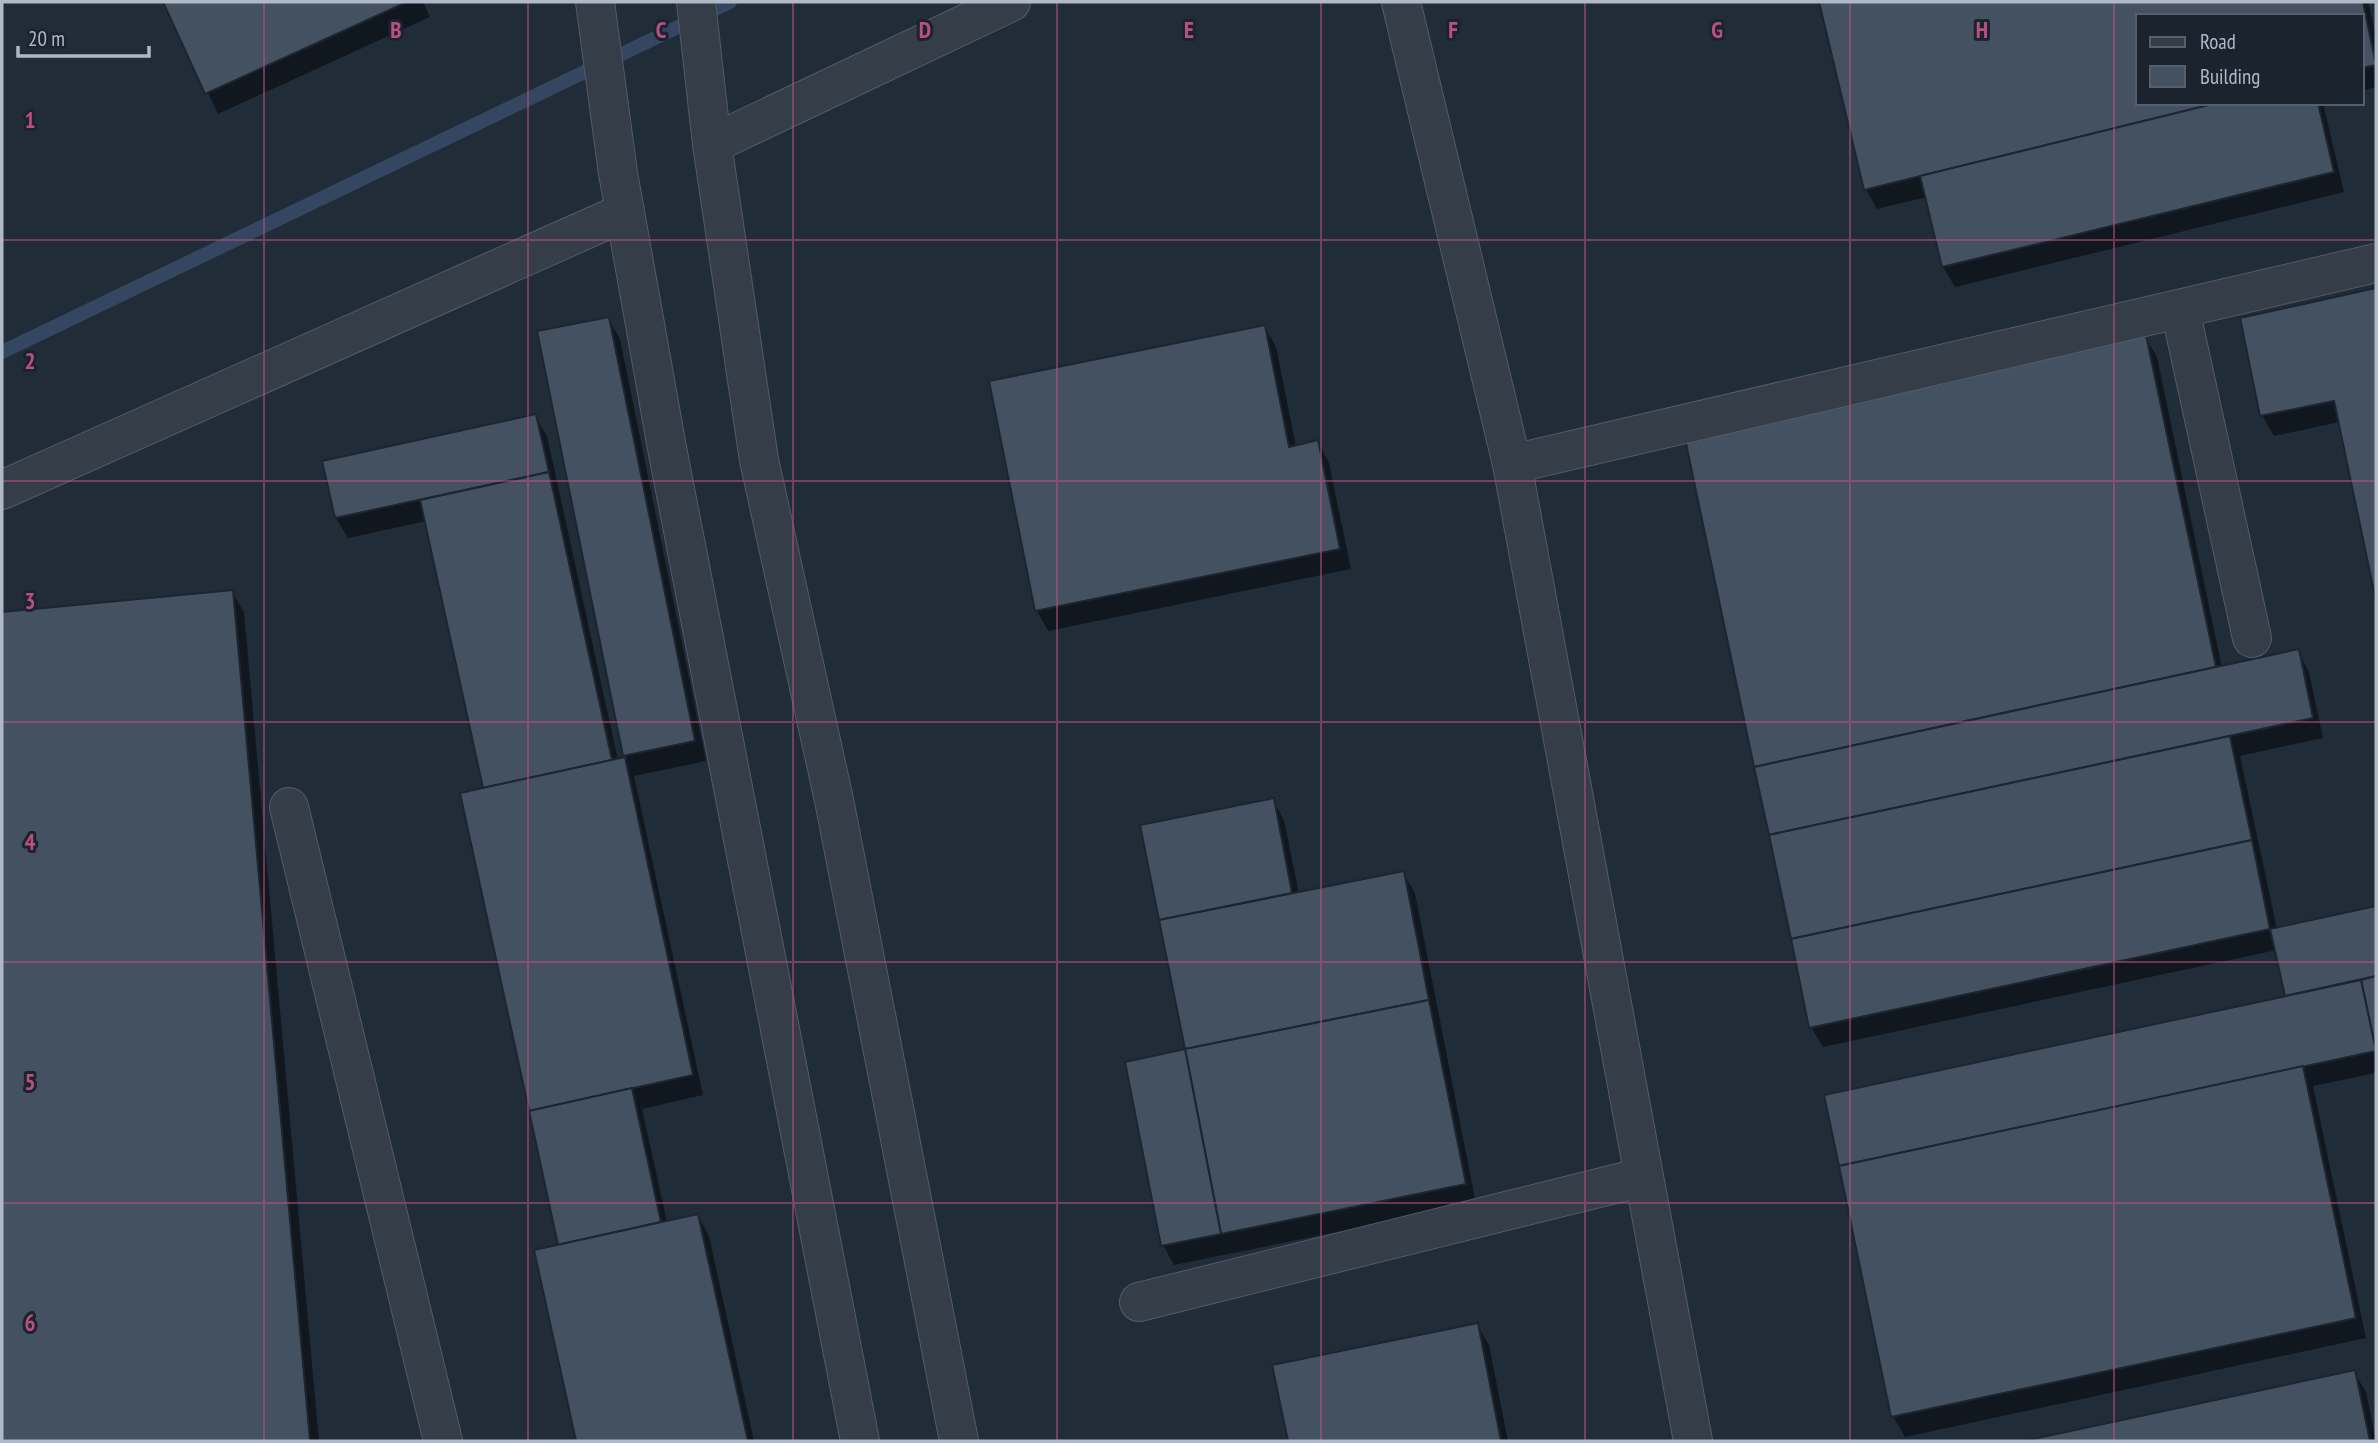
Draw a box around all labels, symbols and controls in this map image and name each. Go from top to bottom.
scale bar [18,14,149,58]
legend [2136,14,2364,105]
text: B [390,15,402,44]
text: C [656,15,667,44]
text: D [919,15,931,44]
text: E [1184,15,1194,44]
text: F [1448,15,1458,44]
text: G [1711,15,1723,44]
text: H [1976,15,1988,44]
text: 20 m [28,25,65,52]
text: Road [2200,28,2236,55]
text: Building [2200,63,2260,90]
text: 1 [25,105,36,134]
text: 2 [25,346,36,375]
text: 3 [25,586,36,615]
text: 4 [25,827,36,856]
text: 5 [25,1067,36,1096]
text: 6 [25,1308,36,1337]

